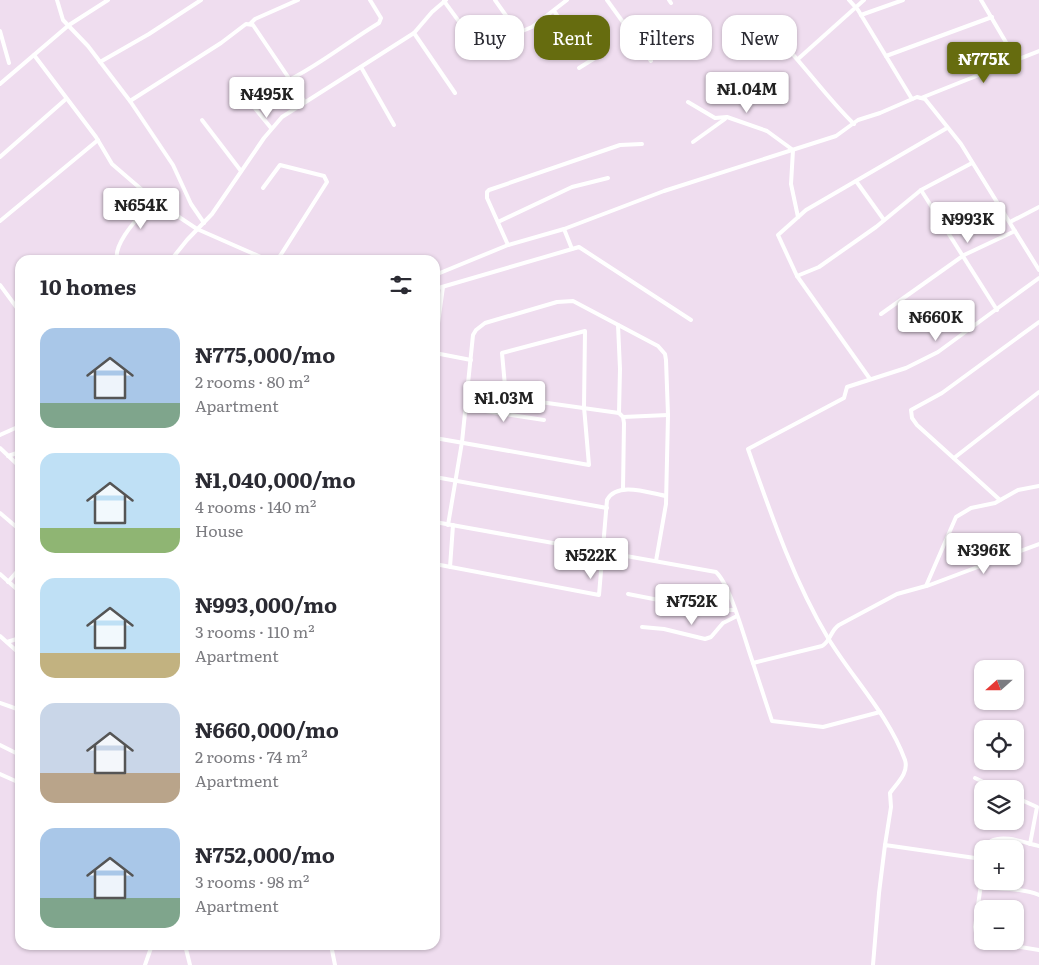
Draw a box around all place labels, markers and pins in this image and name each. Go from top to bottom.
pin: ₦775K [949,42,1019,84]
pin: ₦1.04M [706,72,788,114]
pin: ₦495K [232,76,302,119]
pin: ₦654K [106,188,176,230]
pin: ₦993K [933,202,1003,244]
pin: ₦660K [901,300,971,342]
pin: ₦1.03M [463,380,545,423]
pin: ₦396K [949,532,1019,575]
pin: ₦522K [556,538,626,580]
pin: ₦752K [657,584,727,626]

